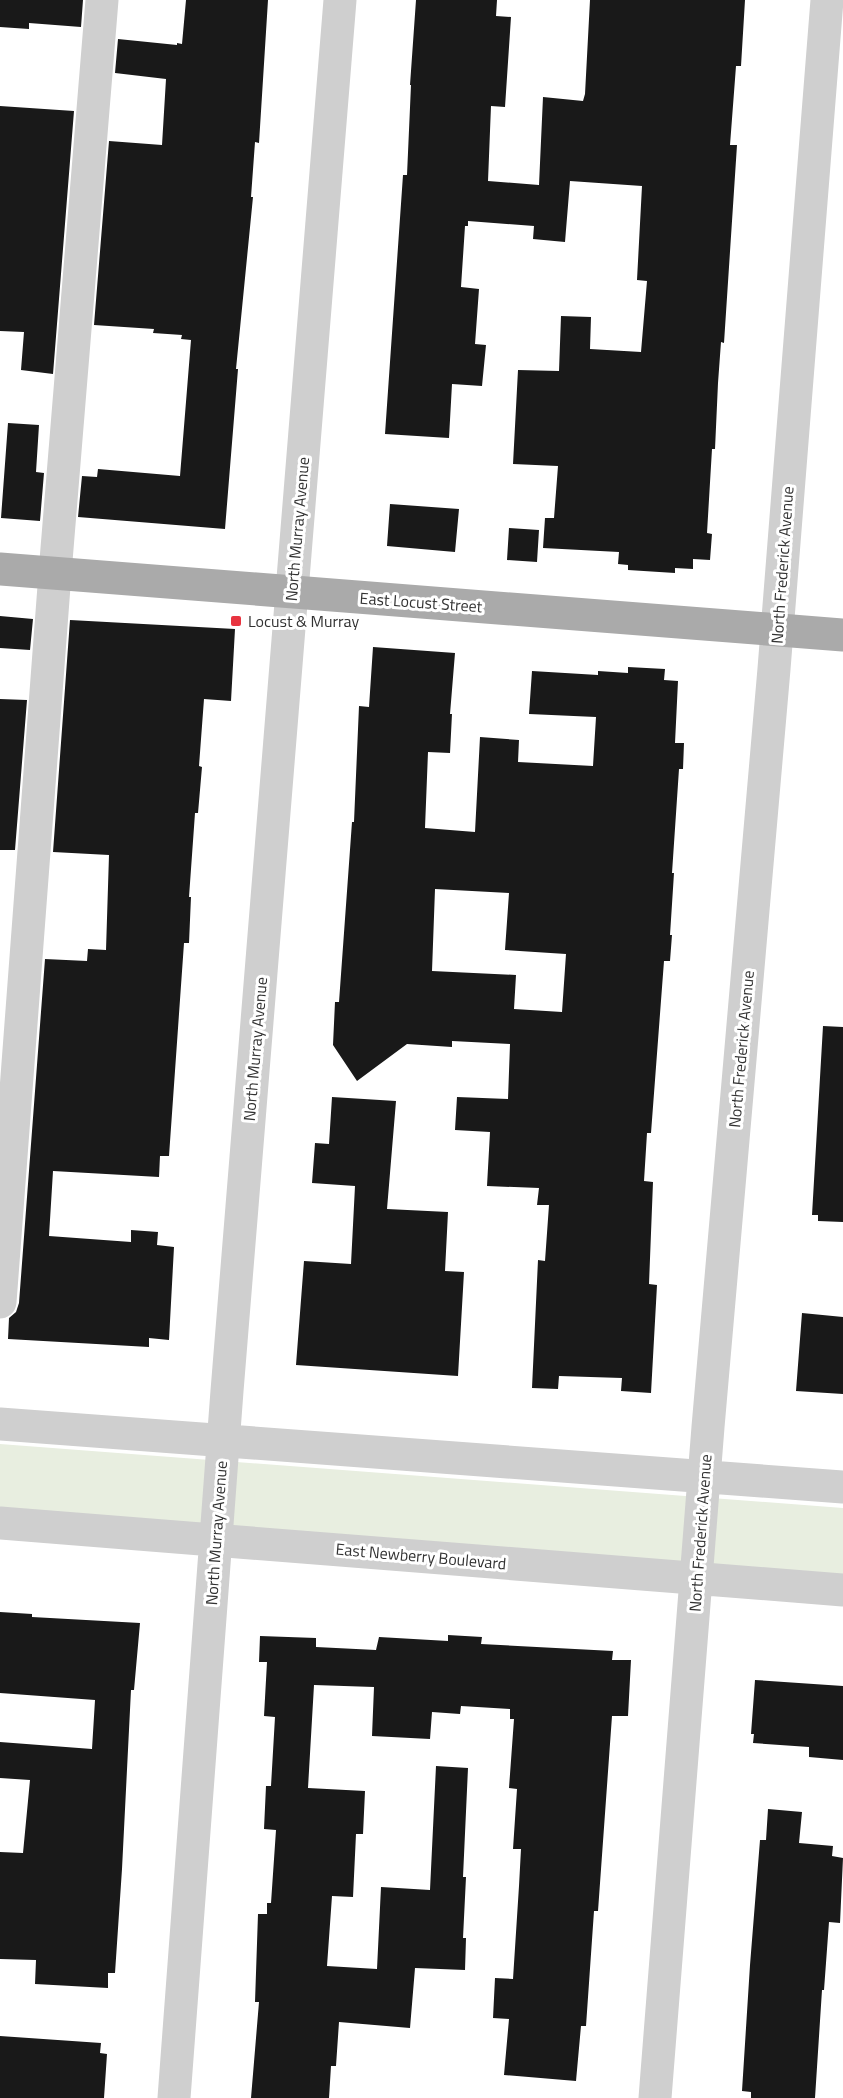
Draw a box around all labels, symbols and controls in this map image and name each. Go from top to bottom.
street label: North Murray Avenue [279,456,315,602]
street label: North Frederick Avenue [765,485,799,645]
street label: East Locust Street [359,586,483,618]
place label: Locust & Murray [248,609,360,633]
marker: Locust & Murray [229,614,243,628]
street label: North Frederick Avenue [722,969,760,1129]
street label: North Murray Avenue [237,976,273,1122]
street label: North Frederick Avenue [683,1453,717,1613]
street label: North Murray Avenue [199,1460,233,1606]
street label: East Newberry Boulevard [335,1537,507,1575]

